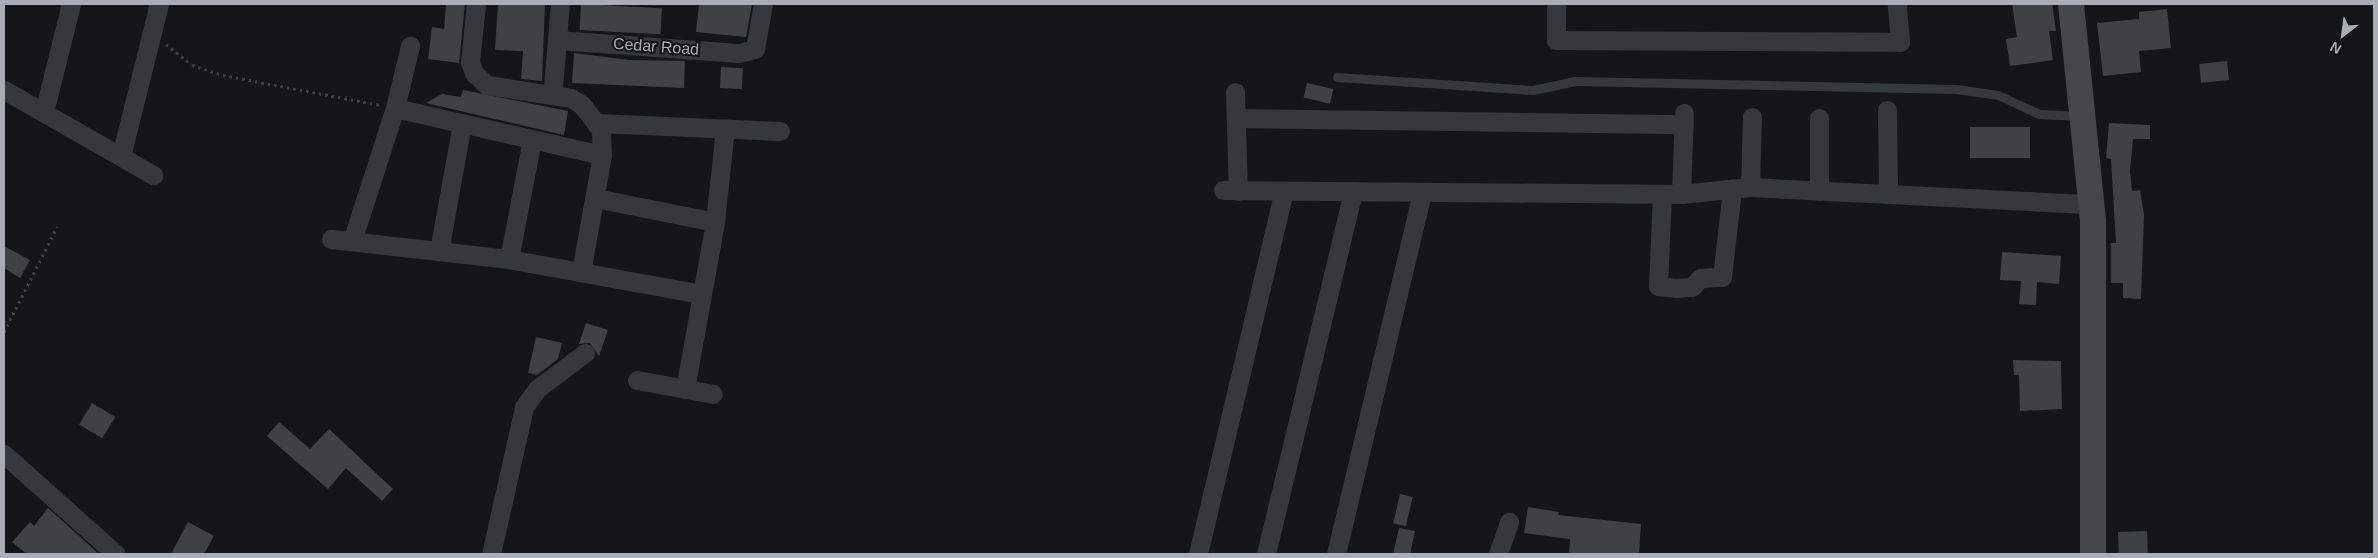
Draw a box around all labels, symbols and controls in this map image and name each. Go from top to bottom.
north arrow [2318,10,2368,60]
street label: Cedar Road [612,34,700,60]
text: N [2327,39,2344,57]

